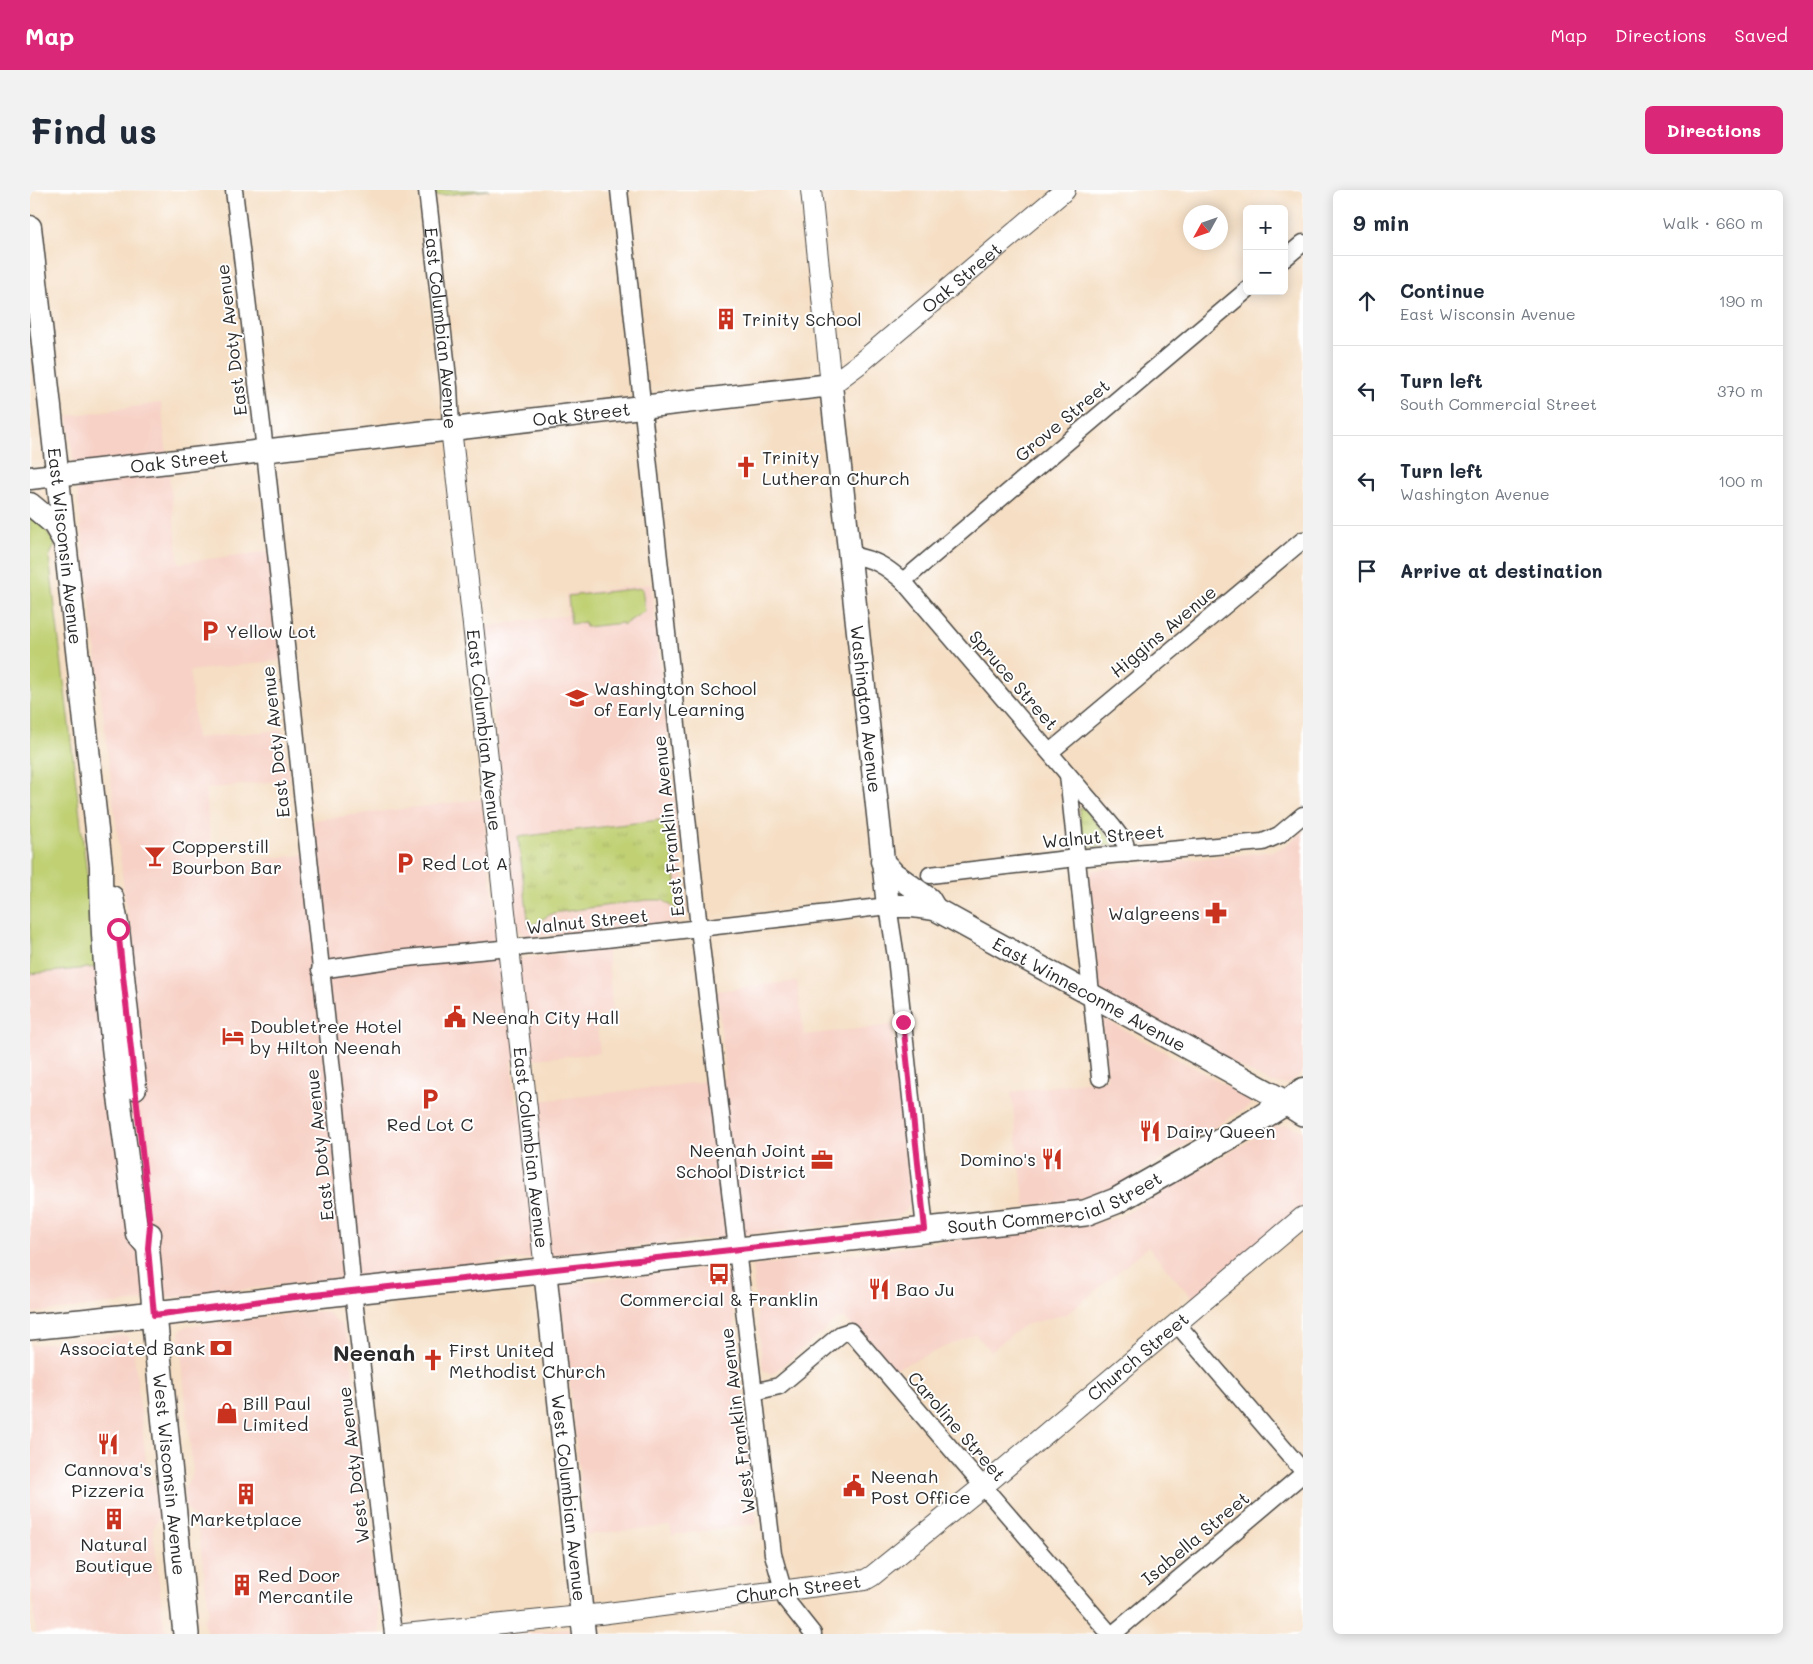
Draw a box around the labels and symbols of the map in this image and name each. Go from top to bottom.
north arrow [1183,205,1228,250]
street label: East Columbian Avenue [419,226,463,430]
street label: Oak Street [916,237,1007,318]
street label: East Doty Avenue [210,263,252,417]
building icon: Trinity School [713,306,739,332]
place label: Trinity School [742,307,862,331]
street label: Grove Street [1010,373,1114,467]
street label: Oak Street [531,396,631,432]
street label: Oak Street [129,443,229,478]
place label: Trinity Lutheran Church [762,445,909,490]
street label: East Wisconsin Avenue [43,446,88,646]
church icon: Trinity Lutheran Church [733,454,759,480]
street label: Higgins Avenue [1105,580,1221,682]
parking icon: Yellow Lot [197,618,223,644]
place label: Yellow Lot [226,619,316,643]
street label: Washington Avenue [845,624,888,794]
street label: Spruce Street [964,625,1064,735]
street label: East Columbian Avenue [462,628,508,832]
street label: East Doty Avenue [255,665,295,819]
place label: Washington School of Early Learning [594,676,757,721]
school or university icon: Washington School of Early Learning [564,685,590,711]
street label: East Franklin Avenue [647,734,689,918]
street label: Walnut Street [1041,819,1165,853]
place label: Copperstill Bourbon Bar [172,834,282,879]
bar icon: Copperstill Bourbon Bar [142,843,168,869]
parking icon: Red Lot A [392,850,418,876]
place label: Red Lot A [422,851,508,875]
pharmacy icon: Walgreens [1203,900,1229,926]
place label: Walgreens [1108,901,1200,925]
street label: Walnut Street [525,903,649,939]
route start [107,918,130,941]
street label: East Winneconne Avenue [989,931,1190,1057]
public building icon: Neenah City Hall [442,1004,468,1030]
place label: Neenah City Hall [472,1005,619,1029]
route end [892,1011,915,1034]
place label: Doubletree Hotel by Hilton Neenah [250,1014,402,1059]
hotel icon: Doubletree Hotel by Hilton Neenah [220,1023,246,1049]
street label: East Columbian Avenue [508,1046,554,1250]
street label: East Doty Avenue [299,1068,339,1222]
parking icon: Red Lot C [417,1086,443,1112]
place label: Red Lot C [387,1112,473,1136]
restaurant icon: Dairy Queen [1137,1118,1163,1144]
place label: Dairy Queen [1166,1119,1275,1143]
place label: Neenah Joint School District [676,1138,806,1183]
restaurant icon: Domino's [1039,1146,1065,1172]
office icon: Neenah Joint School District [809,1147,835,1173]
place label: Domino's [960,1147,1036,1171]
street label: South Commercial Street [946,1166,1166,1239]
bus stop icon: Commercial & Franklin [706,1261,732,1287]
restaurant icon: Bao Ju [866,1276,892,1302]
place label: Bao Ju [896,1277,955,1301]
place label: Commercial & Franklin [620,1287,818,1311]
street label: Church Street [1082,1307,1193,1406]
street label: West Franklin Avenue [714,1327,760,1515]
bank icon: Associated Bank [208,1335,234,1361]
place label: Associated Bank [59,1336,205,1360]
district label: Neenah [333,1338,415,1367]
place label: First United Methodist Church [449,1338,605,1383]
church icon: First United Methodist Church [420,1347,446,1373]
street label: Caroline Street [903,1366,1011,1486]
street label: West Wisconsin Avenue [148,1372,192,1576]
street label: West Doty Avenue [331,1385,375,1545]
place label: Bill Paul Limited [243,1391,311,1436]
street label: West Columbian Avenue [546,1393,592,1602]
shop icon: Bill Paul Limited [214,1400,240,1426]
restaurant icon: Cannova's Pizzeria [95,1431,121,1457]
place label: Cannova's Pizzeria [64,1457,152,1502]
place label: Neenah Post Office [871,1464,971,1509]
public building icon: Neenah Post Office [841,1473,867,1499]
building icon: Marketplace [233,1481,259,1507]
street label: Isabella Street [1136,1486,1254,1590]
building icon: Natural Boutique [101,1506,127,1532]
place label: Marketplace [190,1507,302,1531]
place label: Natural Boutique [75,1532,153,1577]
place label: Red Door Mercantile [258,1563,353,1608]
street label: Church Street [734,1569,862,1608]
building icon: Red Door Mercantile [229,1572,255,1598]

